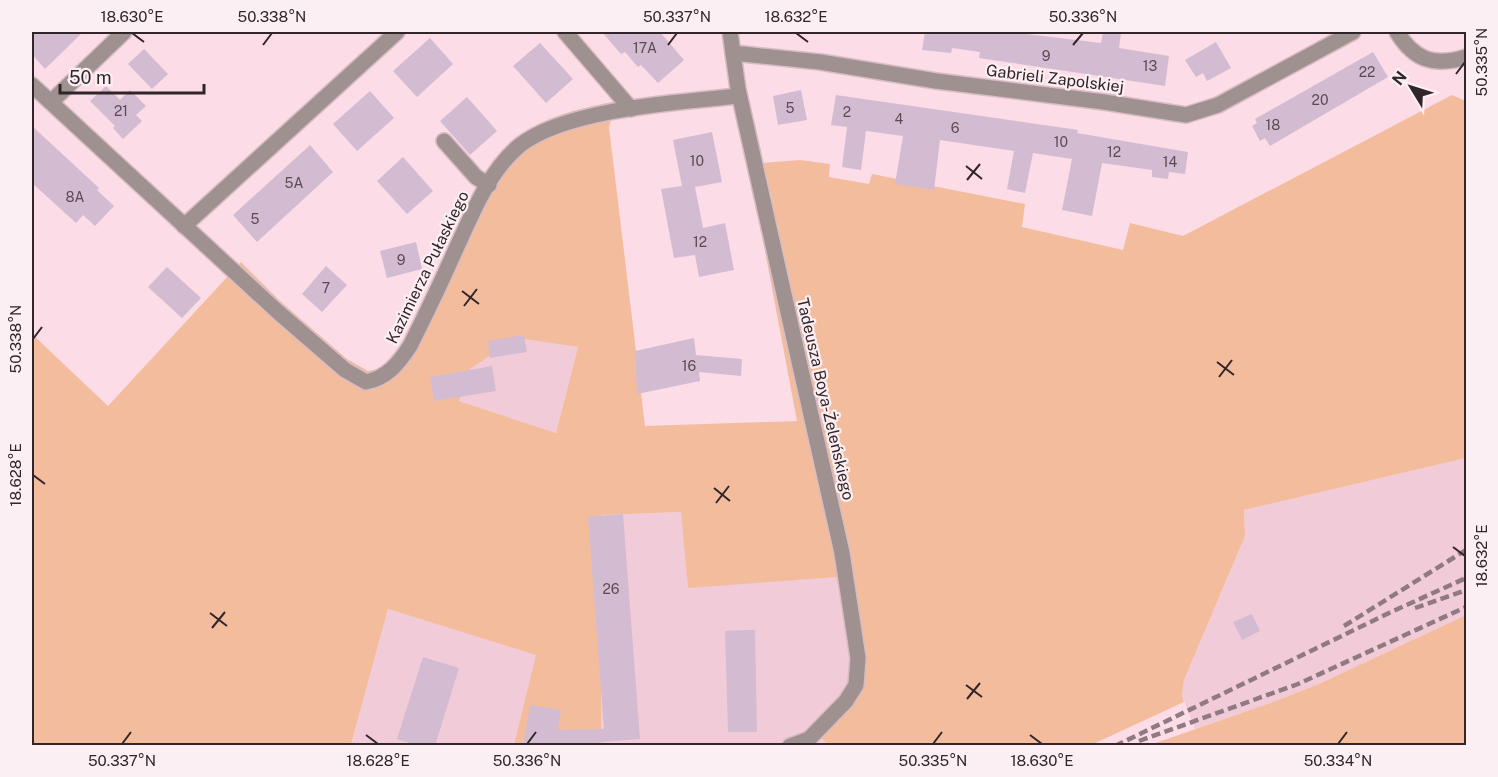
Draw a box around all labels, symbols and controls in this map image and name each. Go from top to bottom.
text: 18.630°E [100,8,164,25]
text: 50.338°N [238,8,306,25]
text: 50.337°N [643,8,711,25]
text: 18.632°E [764,8,828,25]
text: 50.336°N [1049,8,1117,25]
text: 50.335°N [1473,28,1490,96]
house number: 17A [633,40,657,56]
house number: 9 [1042,48,1051,64]
scale bar [60,57,204,95]
north arrow [1381,57,1441,117]
house number: 13 [1143,58,1157,74]
street label: Gabrieli Zapolskiej [985,61,1125,96]
house number: 22 [1359,64,1375,80]
text: 50 m [69,67,112,88]
text: N [1388,67,1411,89]
house number: 20 [1312,92,1328,108]
house number: 5 [786,100,795,116]
house number: 21 [114,103,128,119]
house number: 2 [843,104,851,120]
house number: 4 [895,111,904,127]
house number: 18 [1266,117,1280,133]
house number: 6 [951,120,960,136]
house number: 10 [1054,134,1068,150]
house number: 12 [1107,144,1121,160]
house number: 10 [690,153,704,169]
house number: 14 [1163,154,1177,170]
house number: 5A [285,175,304,191]
street label: Kazimierza Pułaskiego [382,188,473,347]
house number: 8A [65,189,85,205]
house number: 5 [251,211,260,227]
house number: 12 [693,234,707,250]
house number: 9 [397,252,406,268]
house number: 7 [322,280,330,296]
street label: Tadeusza Boya-Żeleńskiego [793,296,859,502]
text: 50.338°N [7,305,24,373]
house number: 16 [682,358,696,374]
text: 18.628°E [7,443,24,507]
text: 18.632°E [1473,524,1490,588]
house number: 26 [602,581,620,597]
text: 50.337°N [88,752,156,769]
text: 18.628°E [346,752,410,769]
text: 50.336°N [493,752,561,769]
text: 50.335°N [899,752,967,769]
text: 18.630°E [1010,752,1074,769]
text: 50.334°N [1304,752,1372,769]

